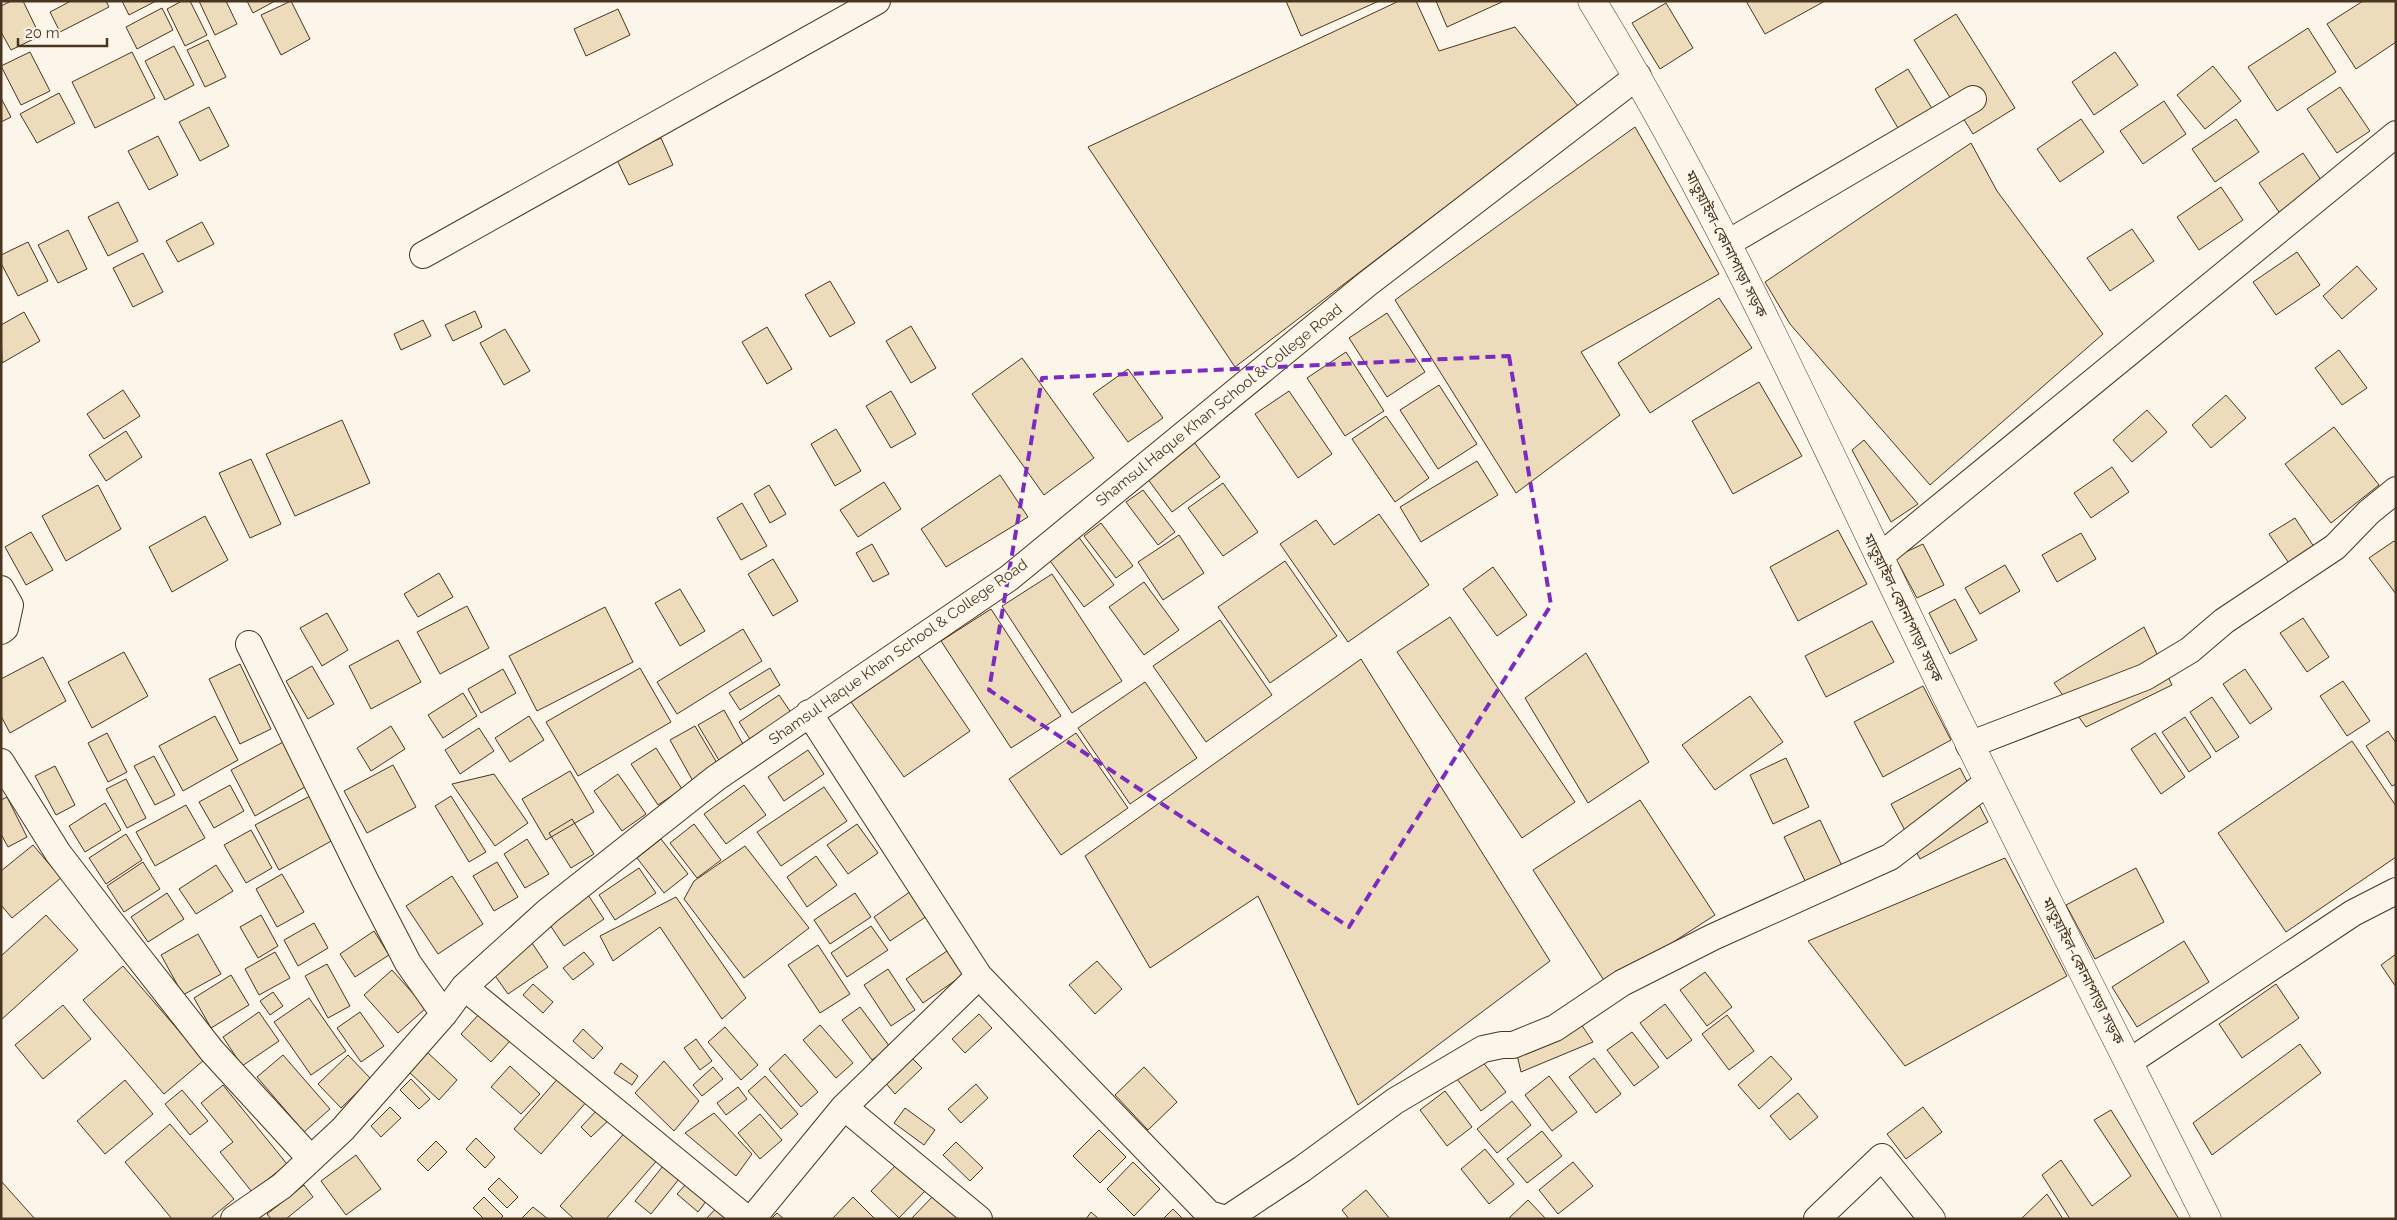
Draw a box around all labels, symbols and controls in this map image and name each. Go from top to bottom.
scale bar [18,15,106,47]
text: 20 m [25,24,60,42]
street label: মাতুয়াইল-কোনাপাড়া সড়ক [1681,167,1771,321]
street label: Shamsul Haque Khan School & College Road [1092,300,1346,510]
street label: মাতুয়াইল-কোনাপাড়া সড়ক [1859,530,1947,686]
street label: Shamsul Haque Khan School & College Road [765,555,1031,749]
street label: মাতুয়াইল-কোনাপাড়া সড়ক [2038,894,2128,1048]

